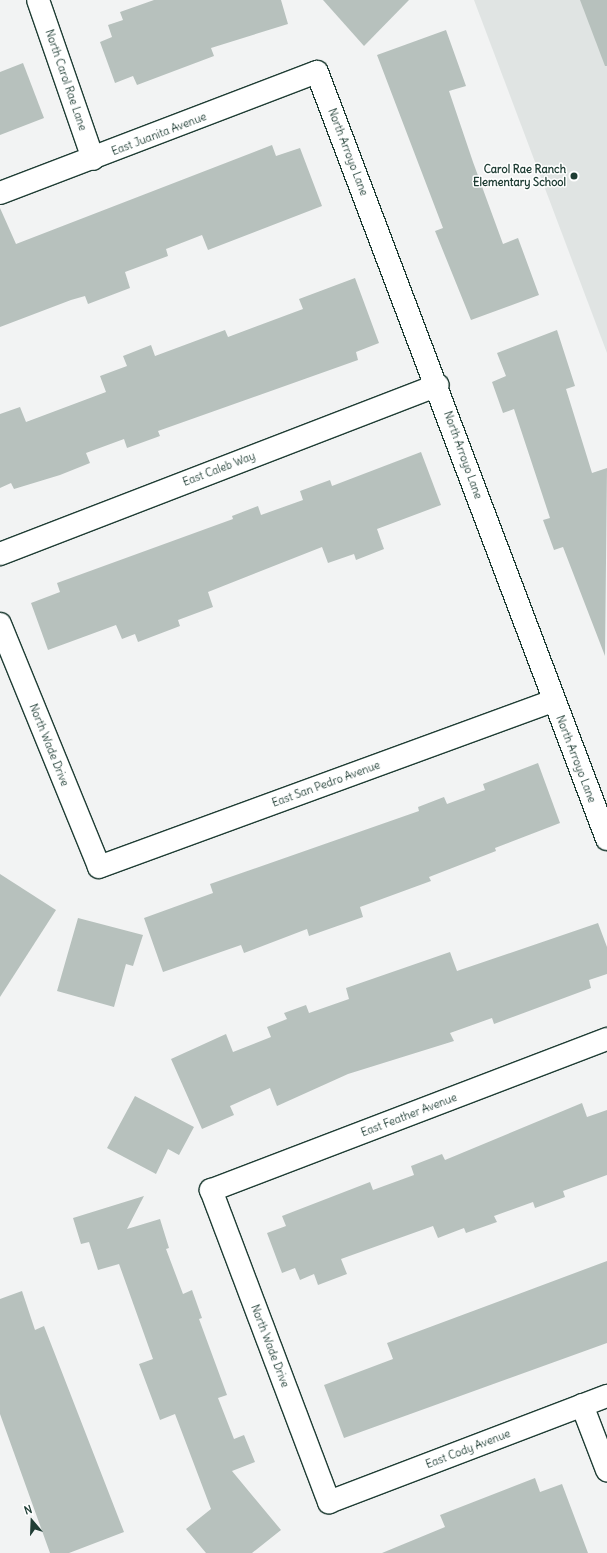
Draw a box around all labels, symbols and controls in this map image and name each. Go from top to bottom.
street label: North Carol Rae Lane [42,28,90,132]
street label: North Arroyo Lane [325,106,371,198]
street label: East Juanita Avenue [110,110,208,158]
place label: Carol Rae Ranch Elementary School [473,163,566,189]
marker: Carol Rae Ranch Elementary School [569,171,579,181]
street label: North Arroyo Lane [441,409,485,501]
street label: East Caleb Way [181,449,257,489]
street label: North Wade Drive [26,702,72,788]
street label: North Arroyo Lane [553,713,599,805]
street label: East San Pedro Avenue [270,758,382,810]
street label: East Feather Avenue [359,1091,459,1139]
street label: North Wade Drive [248,1303,292,1389]
street label: East Cody Avenue [424,1427,512,1471]
north arrow [12,1501,52,1541]
text: N [22,1502,34,1518]

